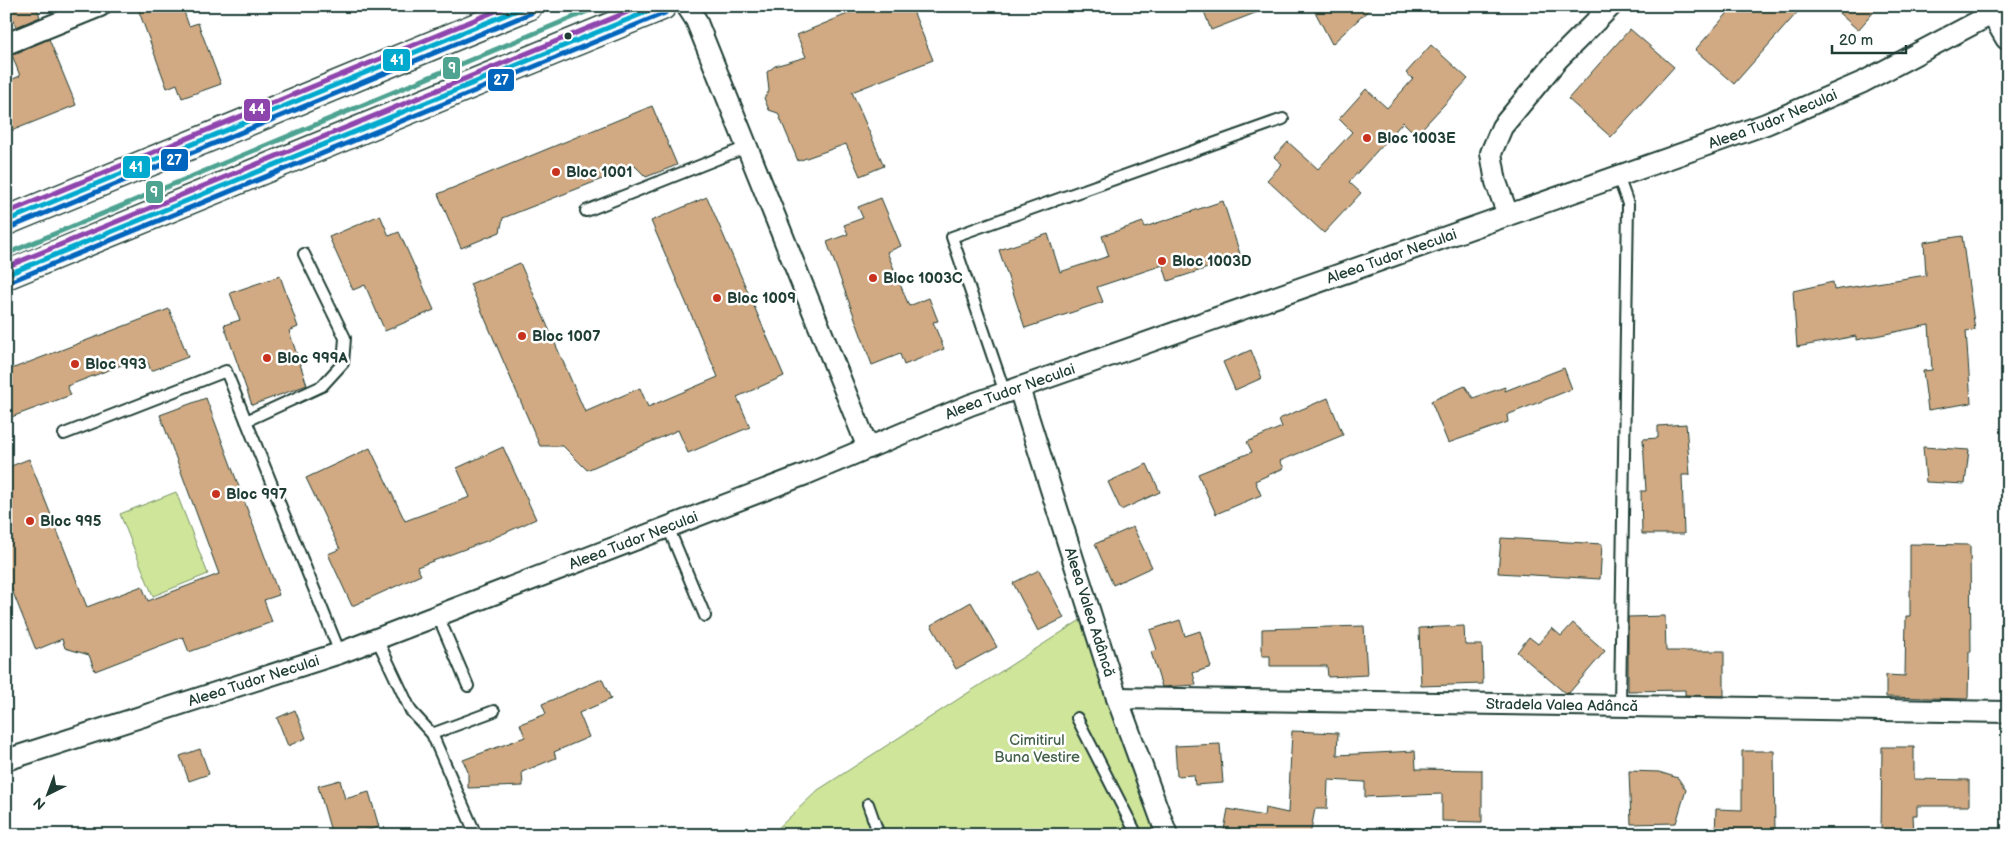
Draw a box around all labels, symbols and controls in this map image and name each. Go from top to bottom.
scale bar [1832,22,1905,54]
unlabelled marker [563,31,573,41]
text: 20 m [1839,31,1873,50]
line badge: 41 [382,48,411,72]
text: 41 [390,52,404,69]
line badge: 9 [442,56,461,80]
text: 9 [448,60,456,77]
line badge: 27 [487,68,515,92]
text: 27 [493,72,509,89]
street label: Aleea Tudor Neculai [1706,85,1840,153]
line badge: 44 [243,98,271,122]
text: 44 [249,101,266,118]
place label: Bloc 1003E [1377,129,1456,148]
marker: Bloc 1003E [1361,132,1373,144]
line badge: 27 [160,148,189,172]
text: 27 [166,152,182,169]
line badge: 41 [122,155,151,179]
text: 41 [129,159,143,176]
place label: Bloc 1001 [566,163,632,182]
marker: Bloc 1001 [550,166,562,178]
line badge: 9 [145,180,164,204]
text: 9 [150,184,158,201]
street label: Aleea Tudor Neculai [1324,224,1459,288]
place label: Bloc 1003D [1172,252,1251,271]
marker: Bloc 1003D [1156,255,1168,267]
place label: Bloc 1003C [883,269,963,288]
marker: Bloc 1003C [867,272,879,284]
place label: Bloc 1009 [727,289,796,308]
marker: Bloc 1009 [711,292,723,304]
place label: Bloc 1007 [532,327,600,346]
marker: Bloc 1007 [516,330,528,342]
place label: Bloc 999A [277,349,349,368]
marker: Bloc 999A [261,352,273,364]
place label: Bloc 993 [85,355,147,374]
marker: Bloc 993 [69,358,81,370]
street label: Aleea Tudor Neculai [942,359,1078,424]
place label: Bloc 997 [226,485,287,504]
marker: Bloc 997 [210,488,222,500]
street label: Aleea Tudor Neculai [566,507,701,574]
place label: Bloc 995 [40,512,102,531]
marker: Bloc 995 [24,515,36,527]
street label: Aleea Valea Adâncă [1060,545,1119,679]
street label: Aleea Tudor Neculai [185,651,322,711]
street label: Stradela Valea Adâncă [1486,694,1638,716]
park label: Cimitirul Buna Vestire [994,731,1080,767]
north arrow [22,768,72,818]
text: N [30,793,49,813]

